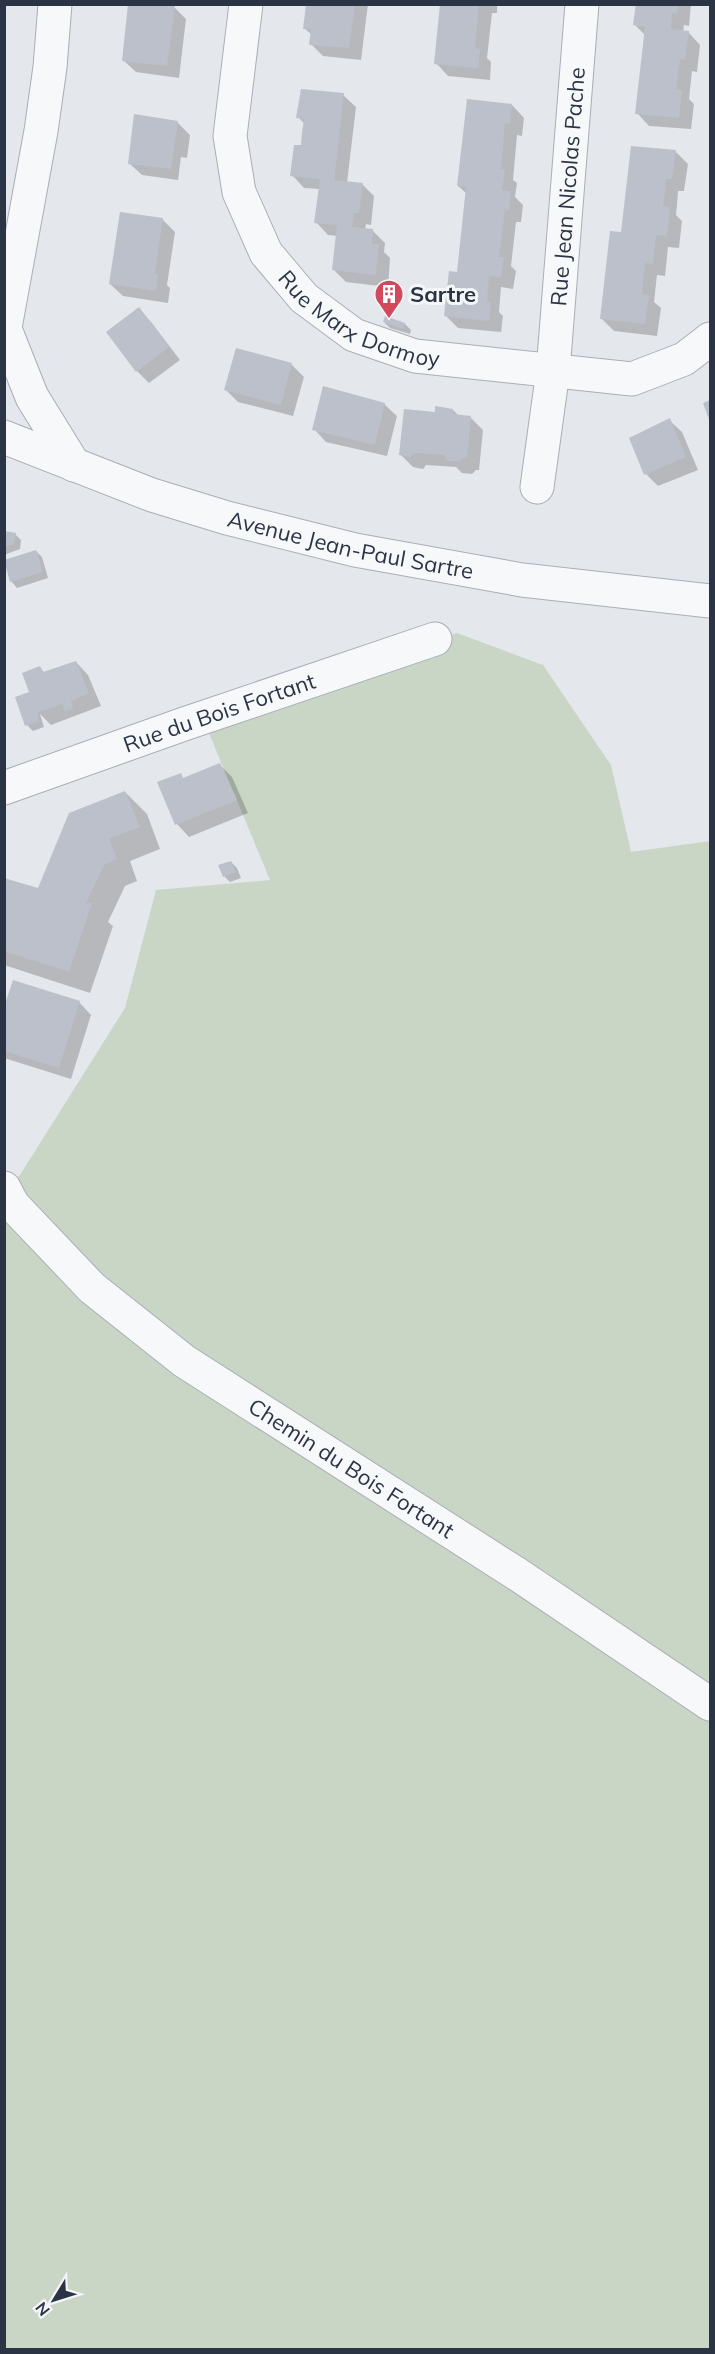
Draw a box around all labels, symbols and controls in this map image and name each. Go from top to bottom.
street label: Rue Jean Nicolas Pache [544,66,591,307]
street label: Rue Marx Dormoy [273,264,442,373]
building icon: Sartre [373,278,405,320]
place label: Sartre [410,280,476,308]
street label: Avenue Jean-Paul Sartre [225,505,476,585]
street label: Rue du Bois Fortant [119,666,319,759]
street label: Chemin du Bois Fortant [243,1392,460,1544]
north arrow [24,2270,84,2330]
text: N [31,2298,54,2320]

